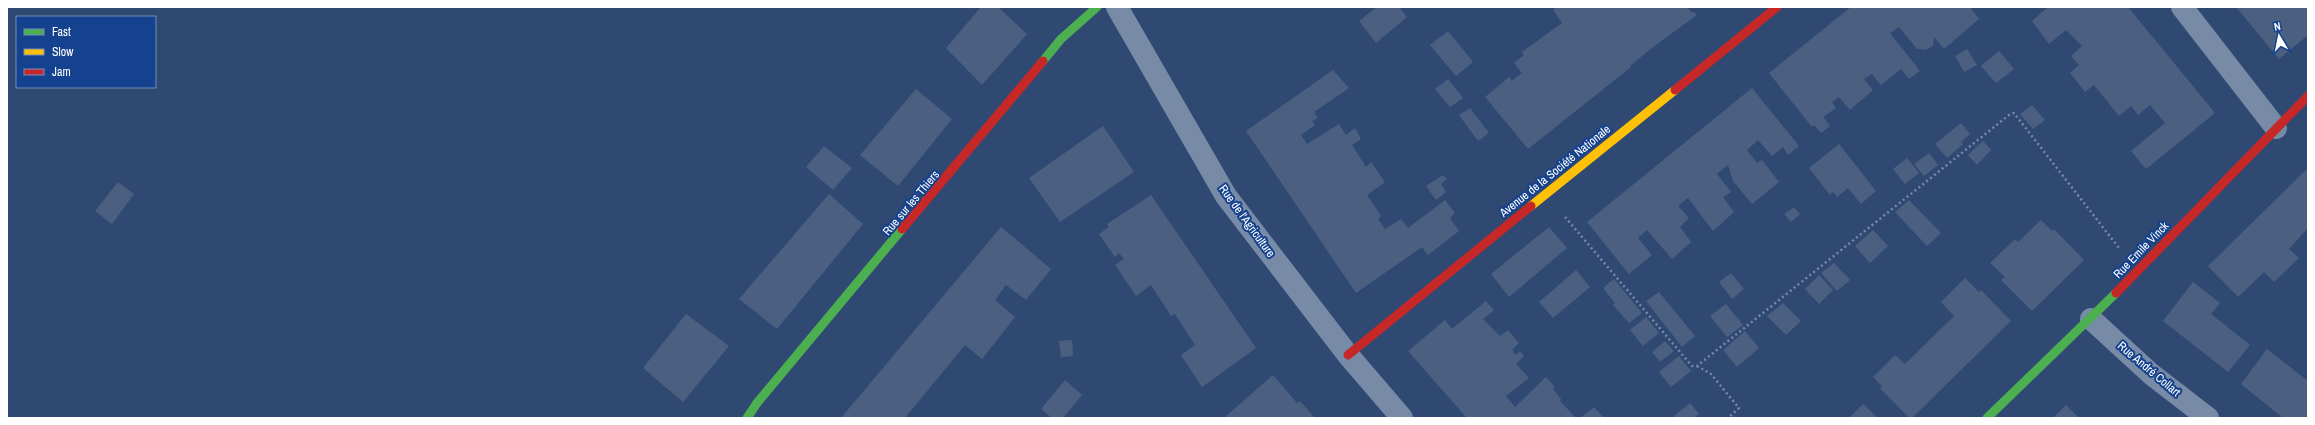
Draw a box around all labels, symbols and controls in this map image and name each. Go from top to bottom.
legend [16,16,156,88]
north arrow [2259,16,2299,56]
text: N [2273,19,2282,34]
text: Fast [52,24,71,40]
text: Slow [52,44,74,60]
text: Jam [52,64,71,80]
street label: Avenue de la Société Nationale [1495,121,1614,221]
street label: Rue sur les Thiers [879,167,943,239]
street label: Rue de l'Agriculture [1215,181,1279,261]
street label: Rue Emile Vinck [2110,218,2172,282]
street label: Rue André Collart [2114,338,2184,400]

